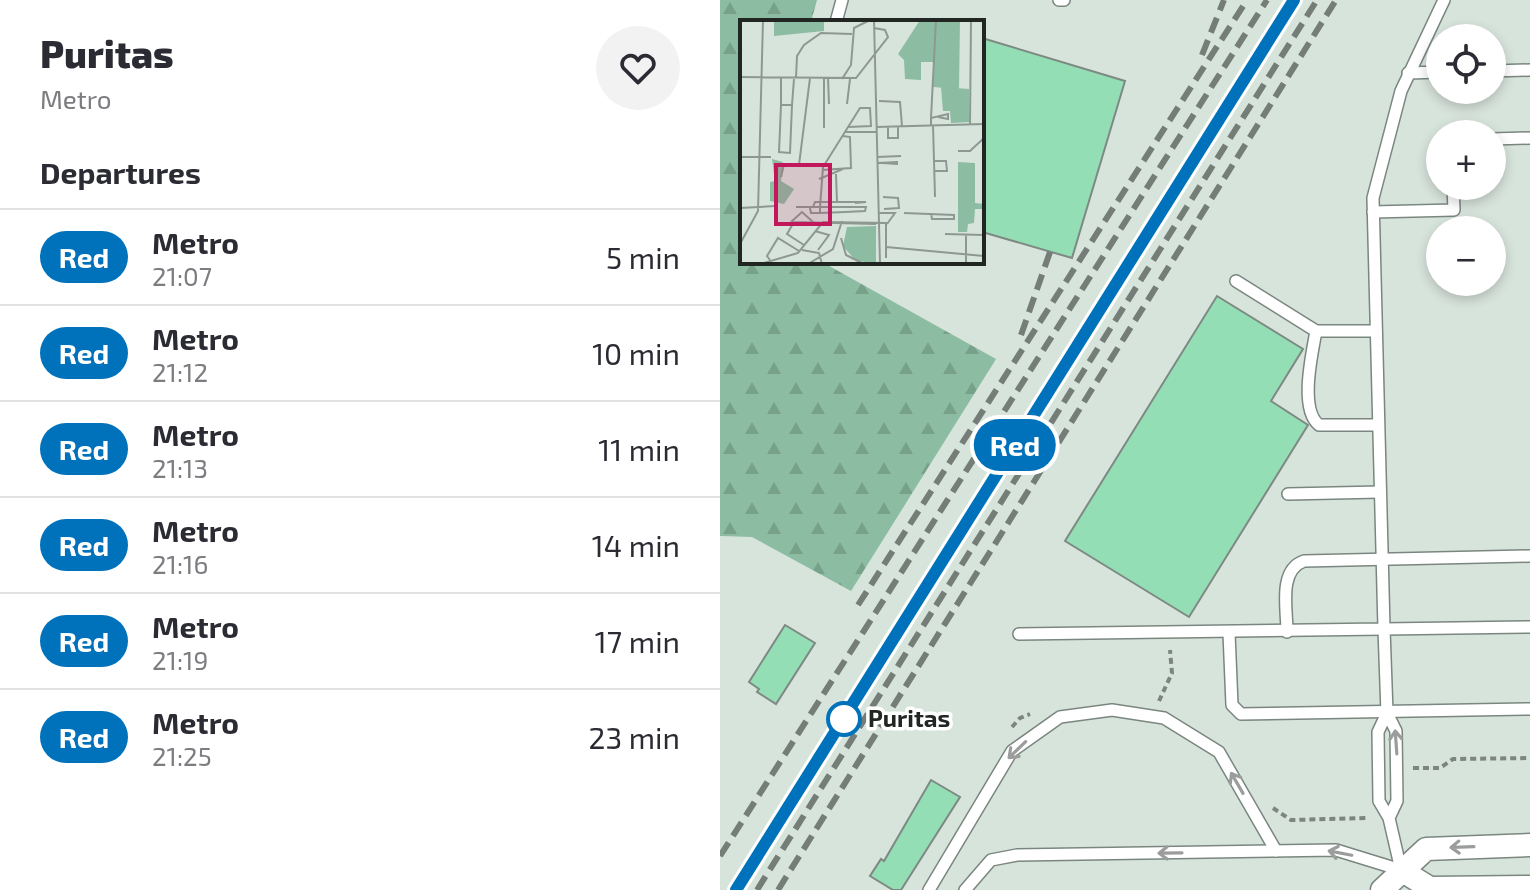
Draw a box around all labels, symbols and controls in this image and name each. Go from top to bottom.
inset map [740,20,984,264]
map controls [1426,24,1506,296]
button: locate [1426,24,1506,104]
button: heart [596,26,680,110]
text: Puritas [40,30,174,76]
text: Metro [40,83,112,114]
button: + [1426,120,1506,200]
text: Departures [40,154,201,190]
button: − [1426,216,1506,296]
text: Metro [152,224,239,260]
text: 5 min [606,239,680,275]
text: Red [59,240,109,274]
text: 21:07 [152,260,212,291]
text: Metro [152,320,239,356]
text: 10 min [592,335,680,371]
text: Red [59,336,109,370]
text: 21:12 [152,356,208,387]
text: Metro [152,416,239,452]
line badge: Red [969,419,1061,471]
text: Red [990,428,1040,462]
text: 11 min [598,431,680,467]
text: Red [59,432,109,466]
text: 21:13 [152,452,208,483]
text: Metro [152,512,239,548]
text: 14 min [592,527,680,563]
text: Red [59,528,109,562]
text: 21:16 [152,548,208,579]
text: Metro [152,608,239,644]
text: 17 min [595,623,680,659]
text: Red [59,624,109,658]
text: 21:19 [152,644,208,675]
marker: Puritas [827,702,861,736]
place label: Puritas [868,703,950,732]
text: Metro [152,704,239,740]
text: 23 min [589,719,680,755]
text: Red [59,720,109,754]
one-way arrow [1388,730,1403,756]
text: 21:25 [152,740,212,771]
one-way arrow [1007,740,1027,759]
one-way arrow [1229,772,1245,795]
one-way arrow [1449,840,1476,855]
one-way arrow [1327,844,1353,859]
one-way arrow [1157,845,1184,860]

